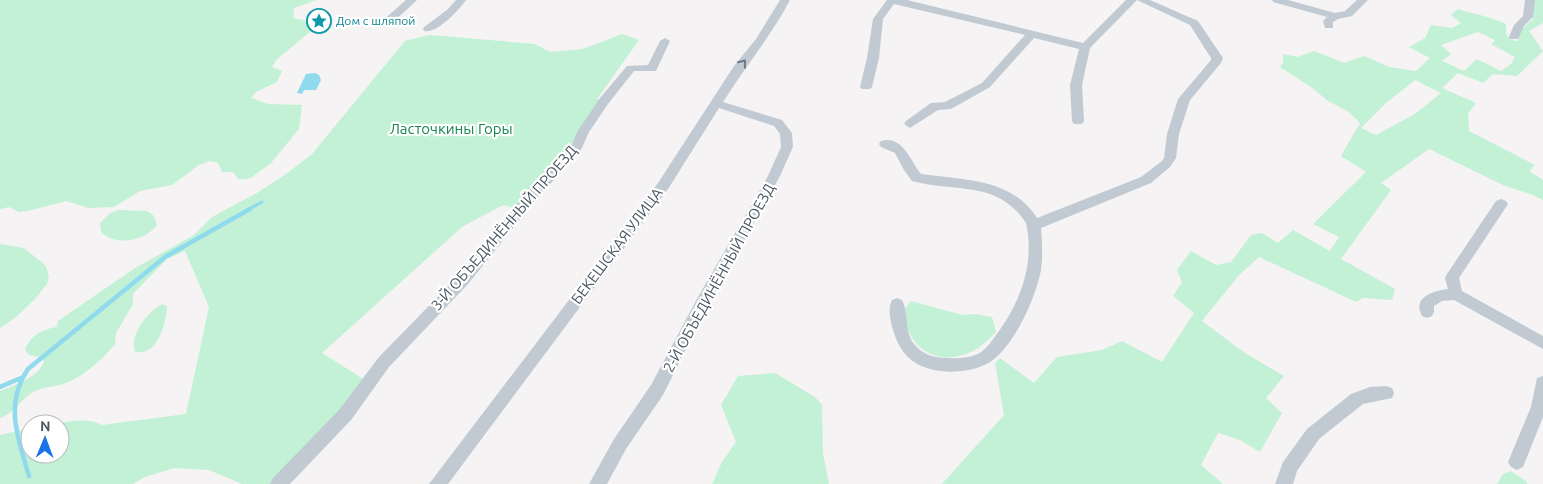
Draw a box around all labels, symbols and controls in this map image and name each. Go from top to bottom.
place icon: Дом с шляпой [306,8,332,34]
place label: Дом с шляпой [336,14,415,27]
one-way arrow [737,60,745,69]
park label: Ласточкины Горы [389,120,513,137]
street label: 3-Й ОБЪЕДИНЁННЫЙ ПРОЕЗД [427,142,580,314]
street label: 2-Й ОБЪЕДИНЁННЫЙ ПРОЕЗД [660,181,778,375]
street label: БЕКЕШСКАЯ УЛИЦА [567,184,666,307]
north arrow [20,414,70,464]
text: N [40,418,51,434]

